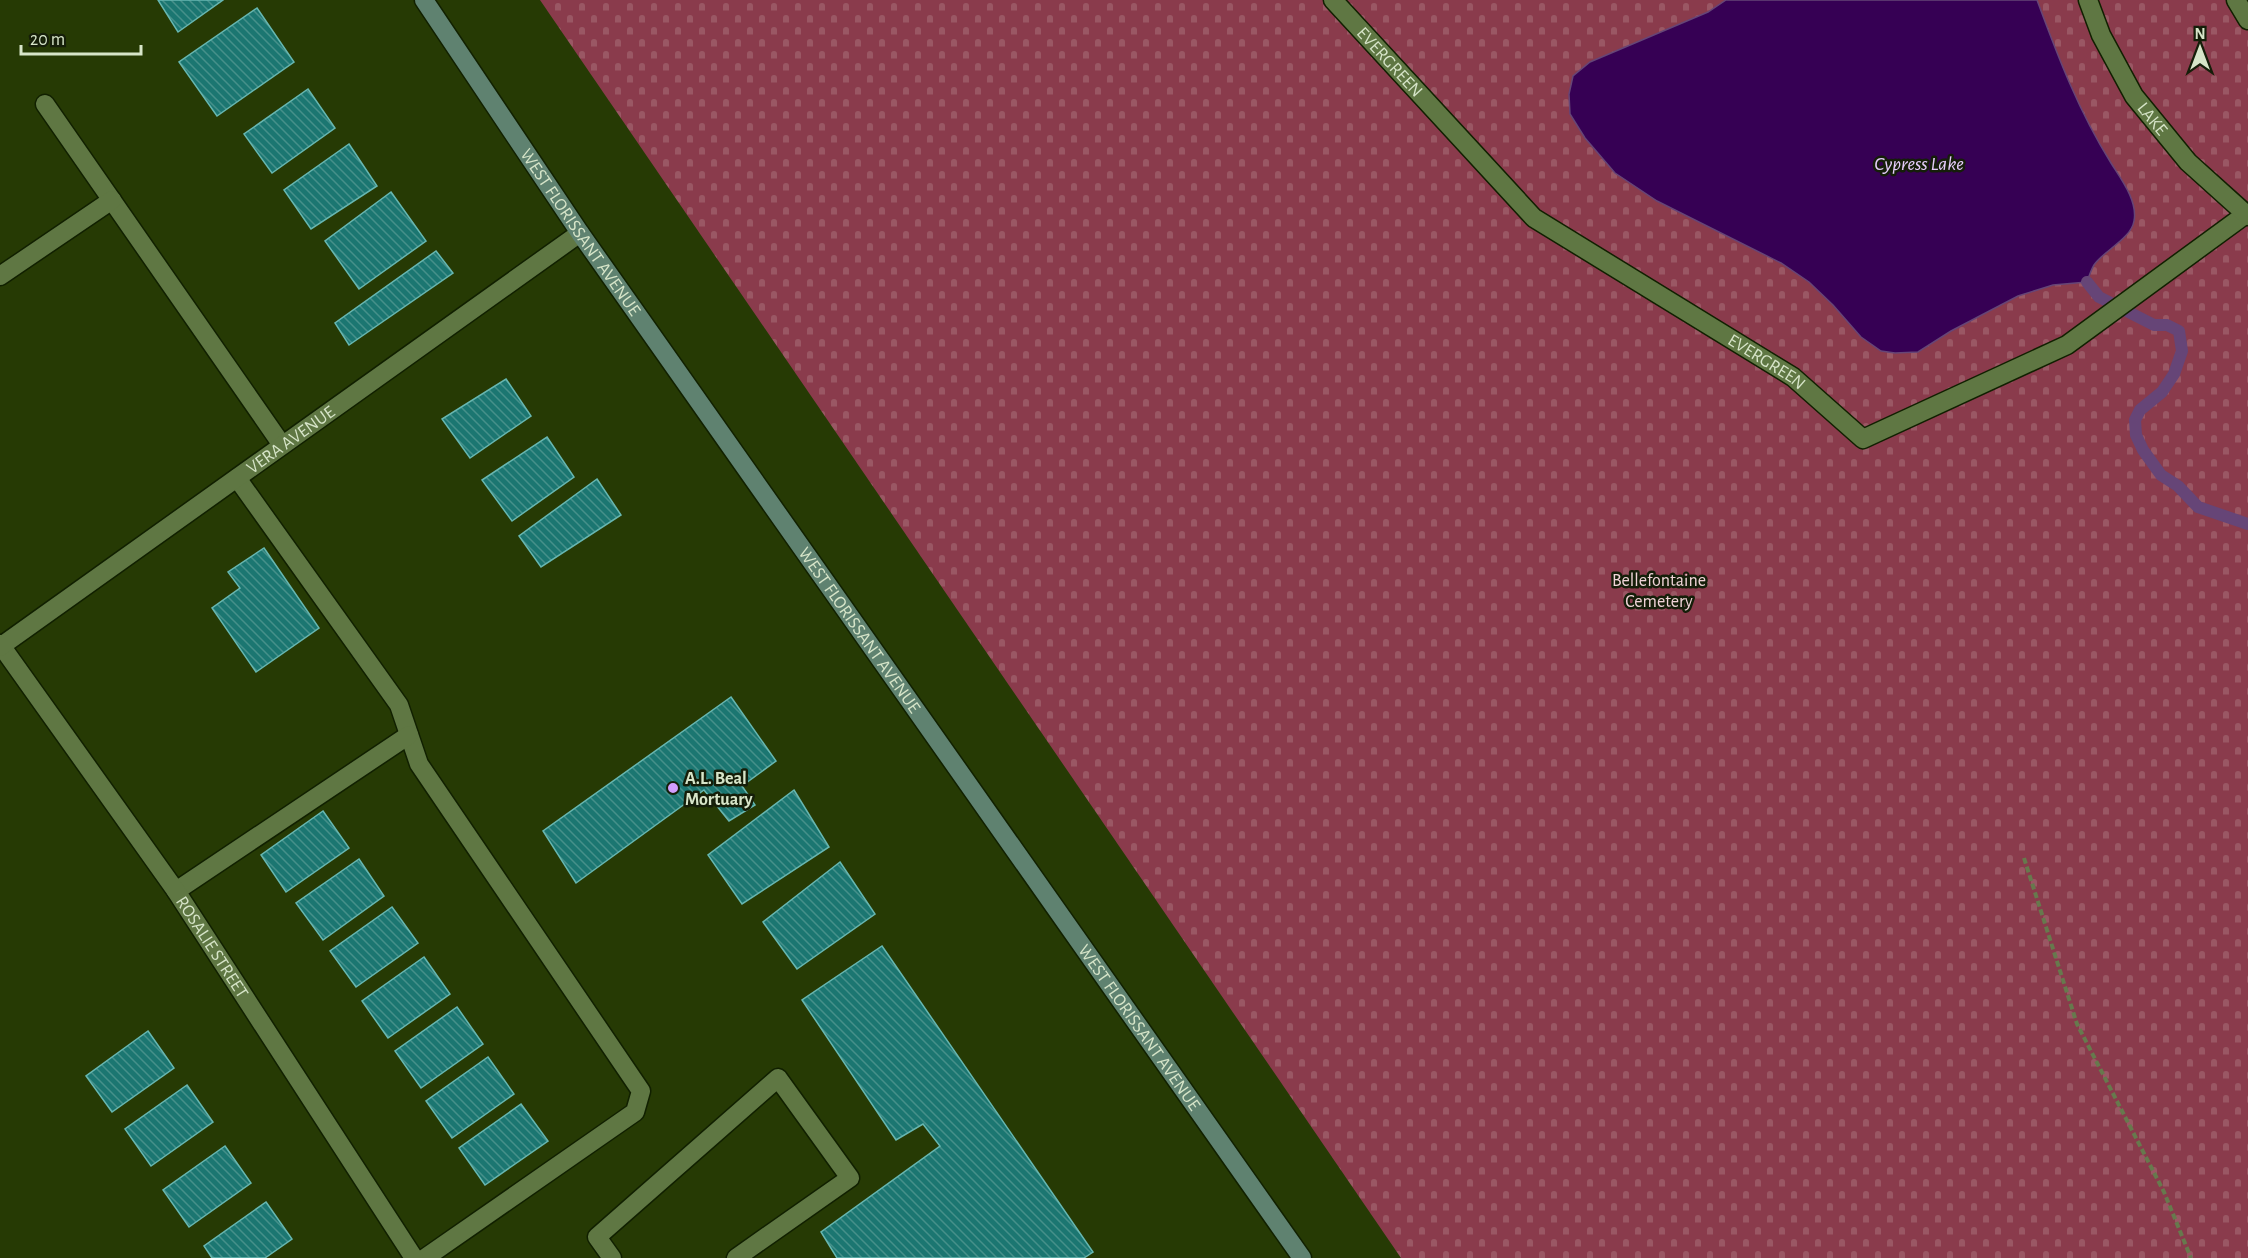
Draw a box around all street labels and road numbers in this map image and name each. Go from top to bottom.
street label: EVERGREEN [1353,24,1426,101]
street label: LAKE [2133,100,2170,139]
street label: WEST FLORISSANT AVENUE [516,146,644,320]
street label: EVERGREEN [1724,331,1808,393]
street label: VERA AVENUE [244,403,339,478]
street label: WEST FLORISSANT AVENUE [794,544,923,717]
street label: ROSALIE STREET [172,893,251,1002]
street label: WEST FLORISSANT AVENUE [1074,942,1203,1114]

